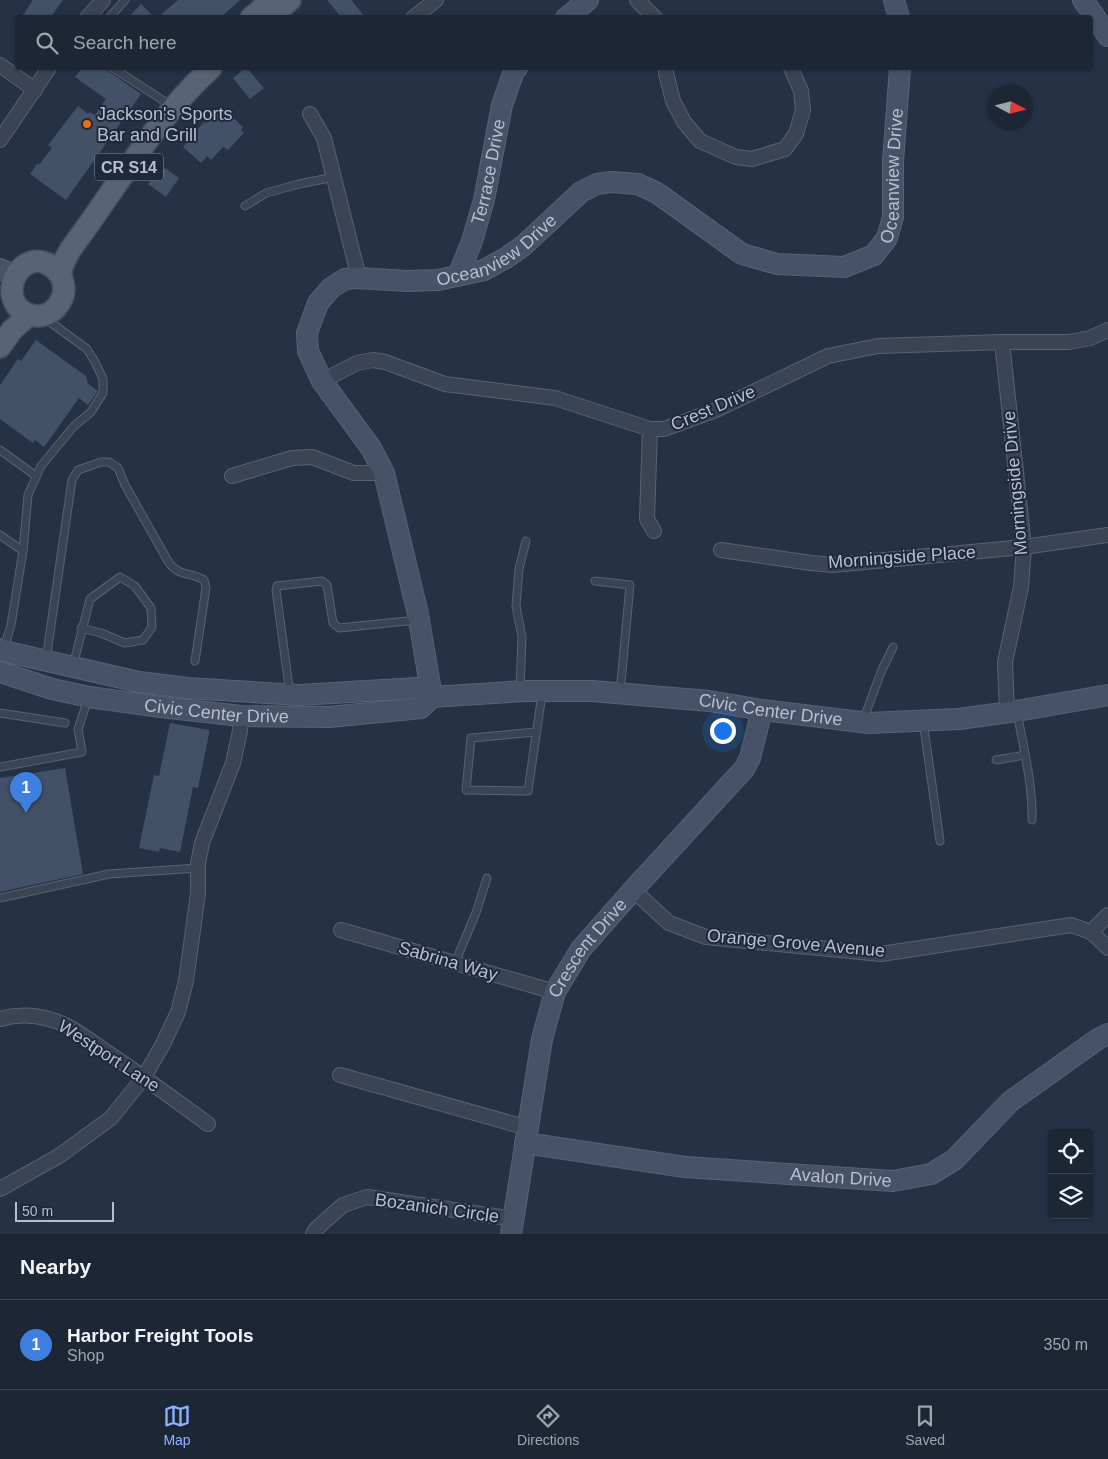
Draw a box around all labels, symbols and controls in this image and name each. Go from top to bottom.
search box [15,15,1093,70]
icon: search [33,29,61,57]
text: Search here [73,32,177,53]
north arrow [988,85,1033,130]
place label: Jackson's Sports Bar and Grill [97,104,233,145]
street label: Oceanview Drive [876,107,907,246]
street label: Terrace Drive [467,117,509,227]
marker: Jackson's Sports Bar and Grill [81,118,93,130]
road number: CR S14 [95,154,163,180]
street label: Oceanview Drive [435,210,561,290]
street label: Crest Drive [668,381,758,435]
street label: Morningside Drive [999,410,1031,556]
street label: Morningside Place [827,542,977,572]
street label: Civic Center Drive [698,690,844,730]
street label: Civic Center Drive [143,695,289,727]
your location [710,718,736,744]
pin: 1 [10,772,42,813]
street label: Crescent Drive [544,894,631,1001]
street label: Orange Grove Avenue [706,925,886,961]
street label: Sabrina Way [396,937,500,985]
street label: Westport Lane [55,1016,163,1096]
map controls [1048,1129,1093,1219]
button: locate [1048,1129,1093,1174]
street label: Avalon Drive [789,1164,892,1191]
button: layers [1048,1174,1093,1219]
street label: Bozanich Circle [374,1189,500,1227]
scale bar [15,1199,114,1222]
text: 50 m [22,1203,53,1219]
text: Nearby [20,1255,91,1278]
text: Harbor Freight Tools [67,1325,253,1346]
text: 1 [32,1336,40,1353]
text: 350 m [1044,1336,1088,1353]
text: Shop [67,1347,104,1364]
tab: Map [163,1402,191,1448]
tab: Directions [517,1402,579,1448]
tab: Saved [905,1402,945,1448]

